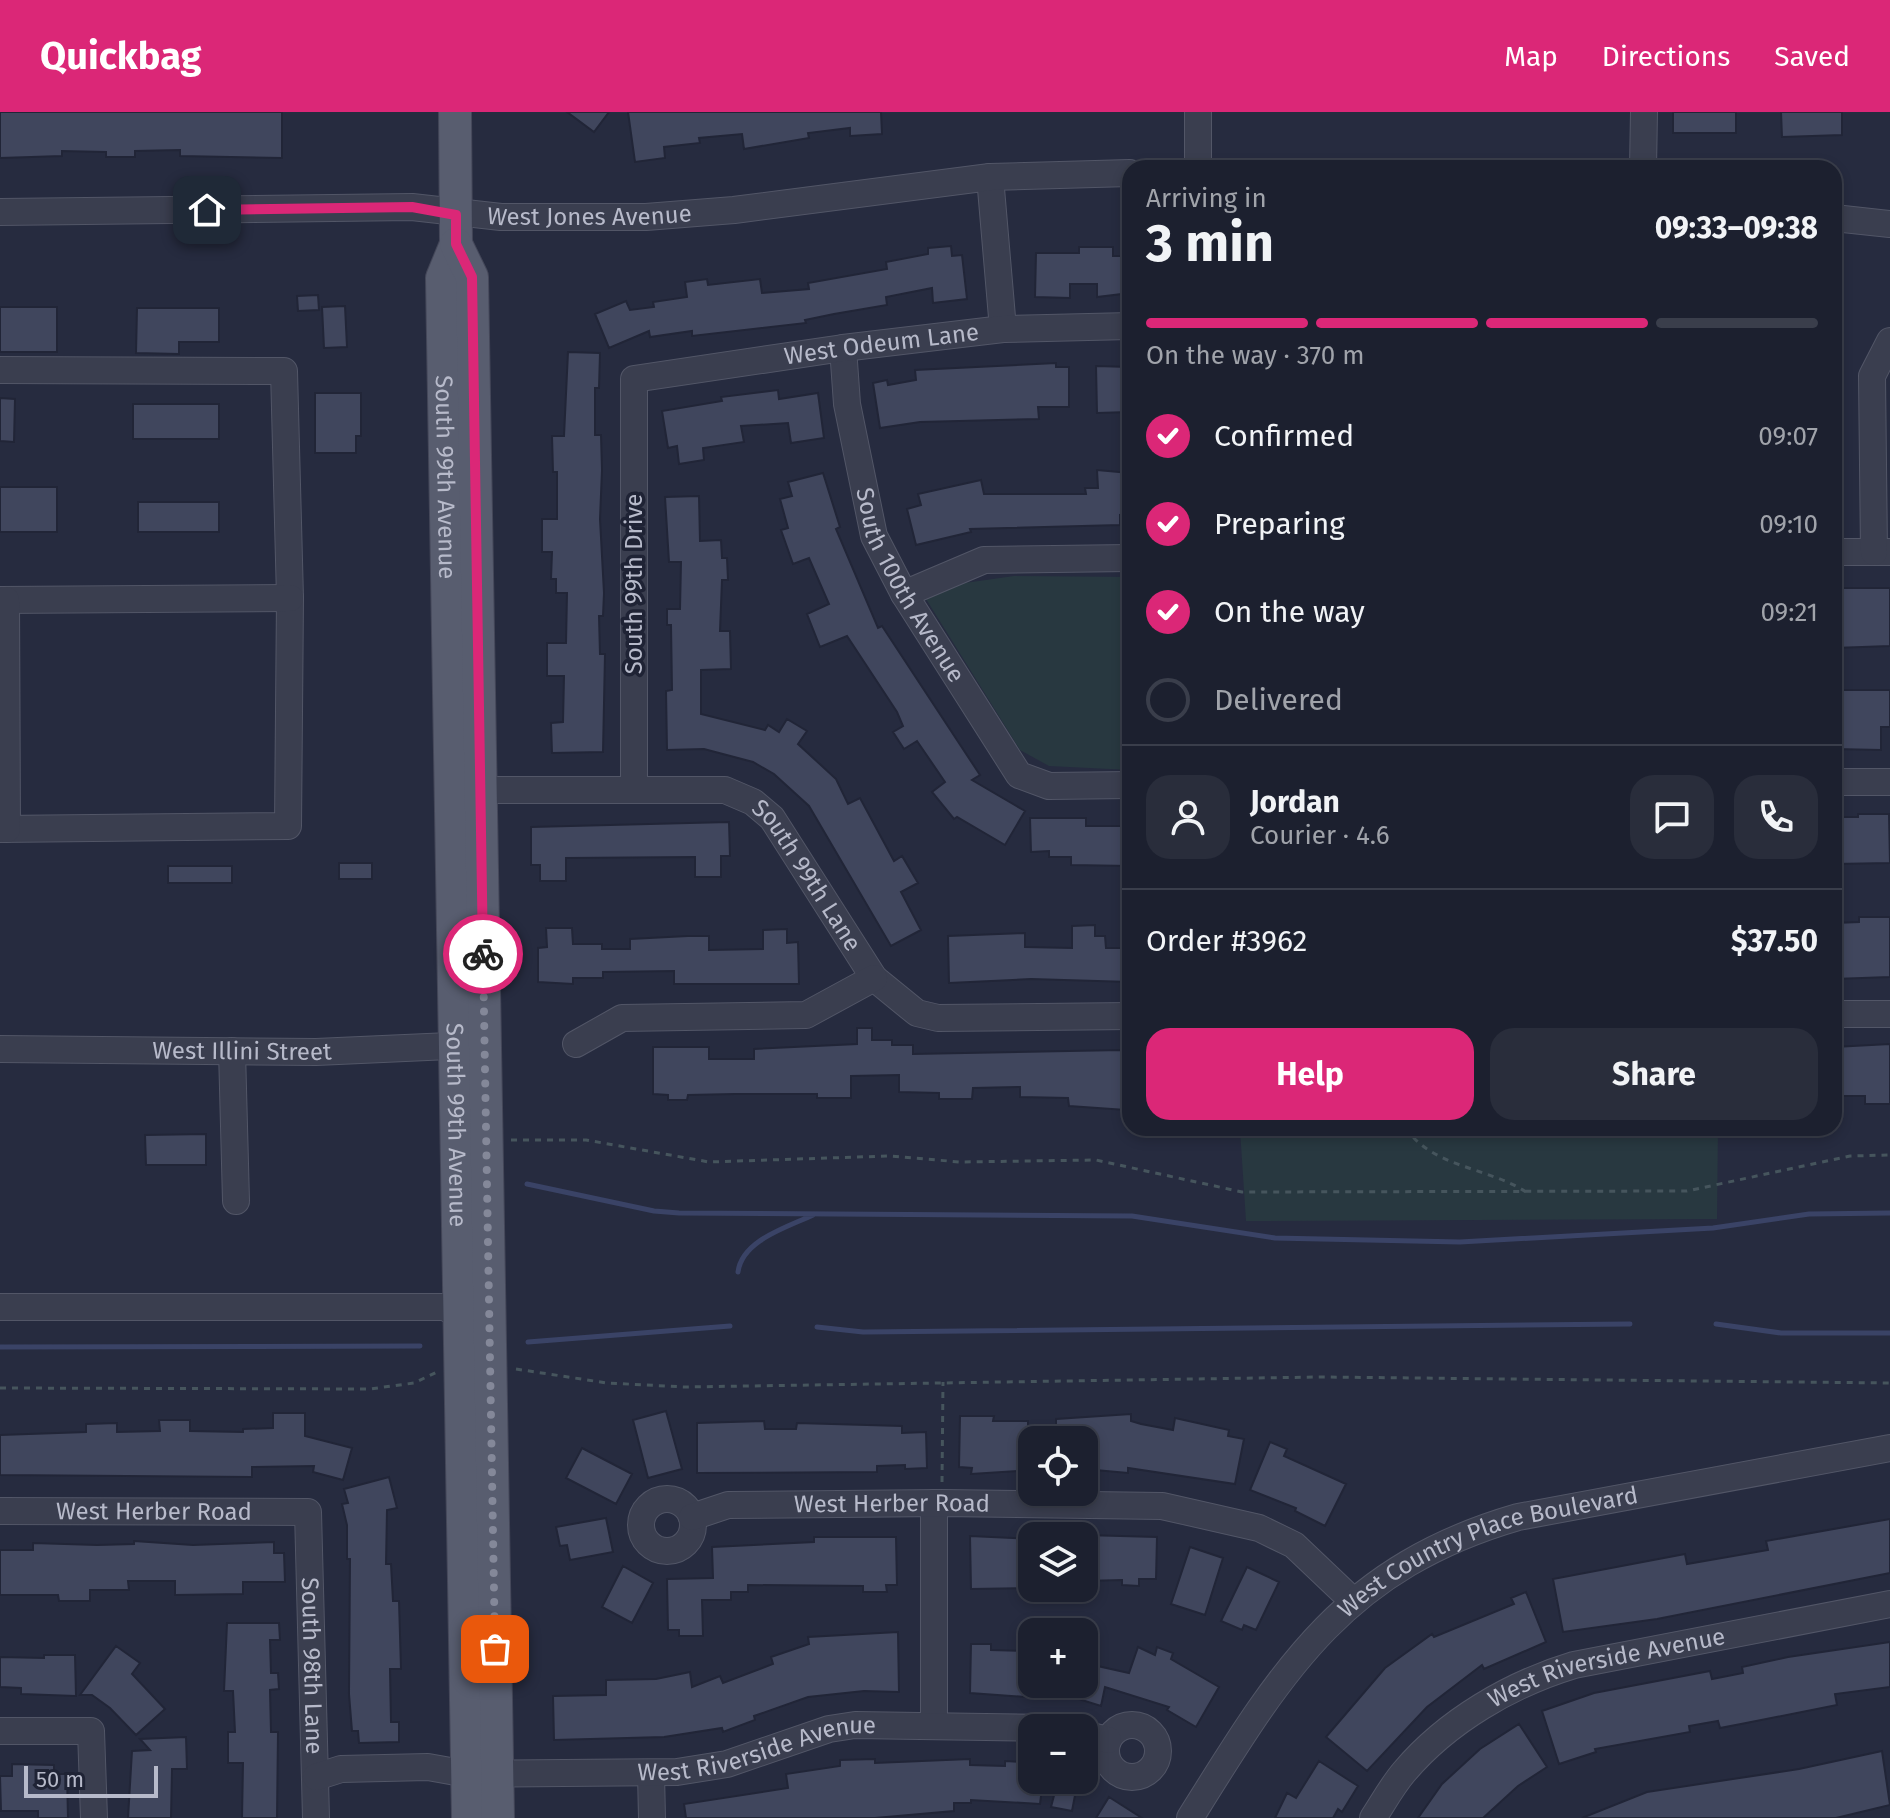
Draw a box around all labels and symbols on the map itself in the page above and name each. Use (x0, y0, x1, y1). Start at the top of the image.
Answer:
pin (173, 176, 241, 244)
street label: West Jones Avenue (486, 199, 693, 232)
street label: West Odeum Lane (782, 318, 980, 371)
street label: South 99th Avenue (430, 375, 461, 580)
street label: South 100th Avenue (850, 485, 970, 688)
street label: South 99th Drive (620, 494, 648, 674)
street label: South 99th Lane (746, 793, 867, 956)
courier (443, 914, 523, 994)
street label: South 99th Avenue (441, 1023, 472, 1227)
street label: West Illini Street (152, 1036, 333, 1066)
street label: West Country Place Boulevard (1332, 1481, 1640, 1623)
street label: West Herber Road (794, 1489, 990, 1518)
street label: West Herber Road (56, 1497, 252, 1526)
street label: South 98th Lane (296, 1577, 328, 1755)
pin (461, 1615, 529, 1683)
street label: West Riverside Avenue (1483, 1622, 1728, 1714)
street label: West Riverside Avenue (637, 1711, 876, 1786)
scale bar (24, 1762, 158, 1798)

